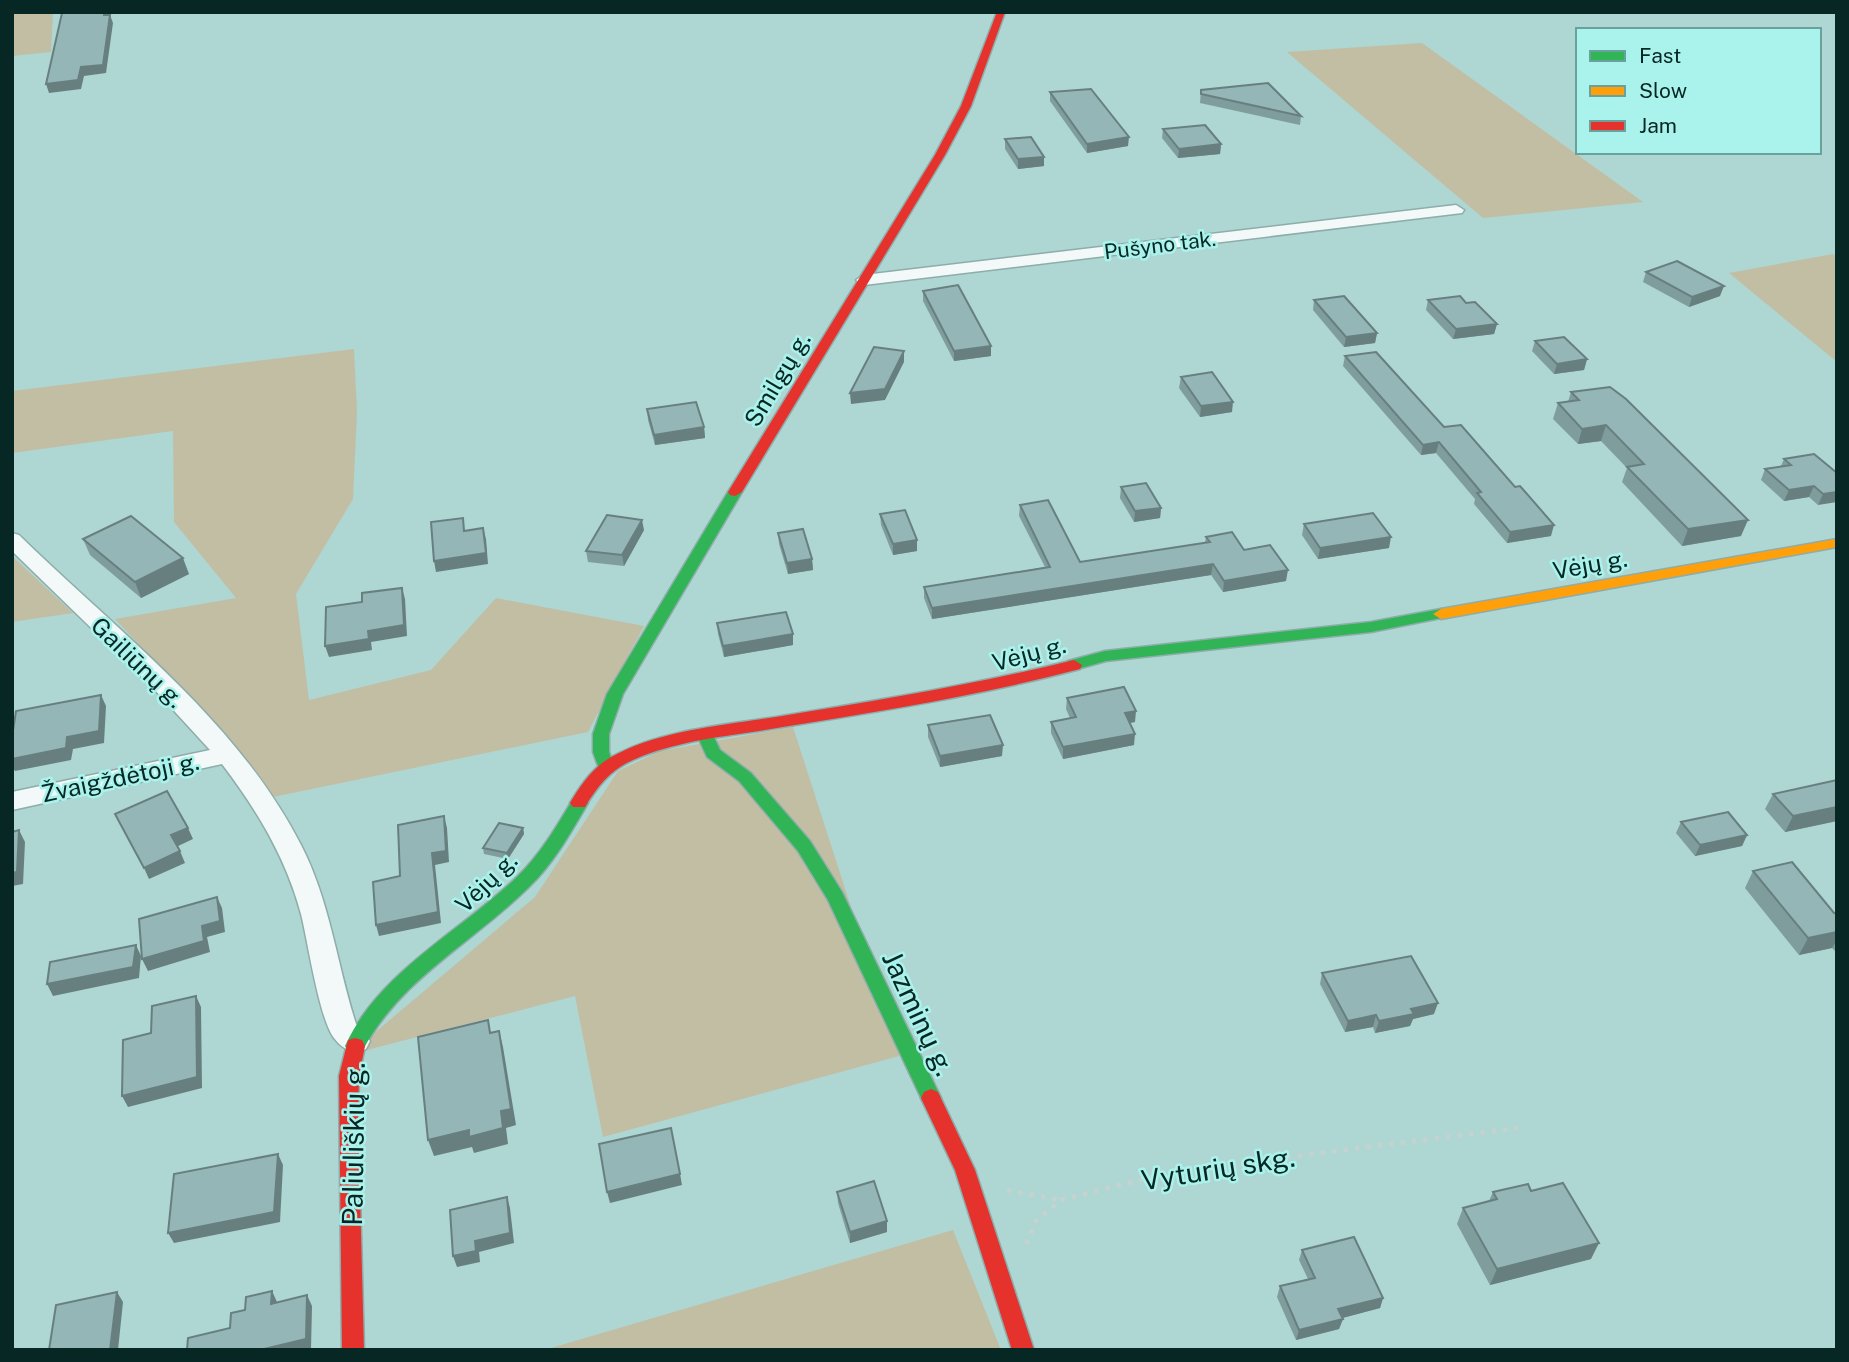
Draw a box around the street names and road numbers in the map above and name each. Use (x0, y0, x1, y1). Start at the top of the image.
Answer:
street label: Pušyno tak. (1103, 226, 1217, 264)
street label: Smilgų g. (738, 327, 816, 431)
street label: Vėjų g. (1551, 544, 1629, 584)
street label: Gailiūnų g. (86, 611, 190, 713)
street label: Vėjų g. (989, 630, 1069, 676)
street label: Žvaigždėtoji g. (38, 747, 202, 807)
street label: Vėjų g. (449, 846, 523, 918)
street label: Jazminų g. (876, 945, 962, 1081)
street label: Paliuliškių g. (335, 1062, 371, 1226)
street label: Vyturių skg. (1139, 1140, 1297, 1196)

